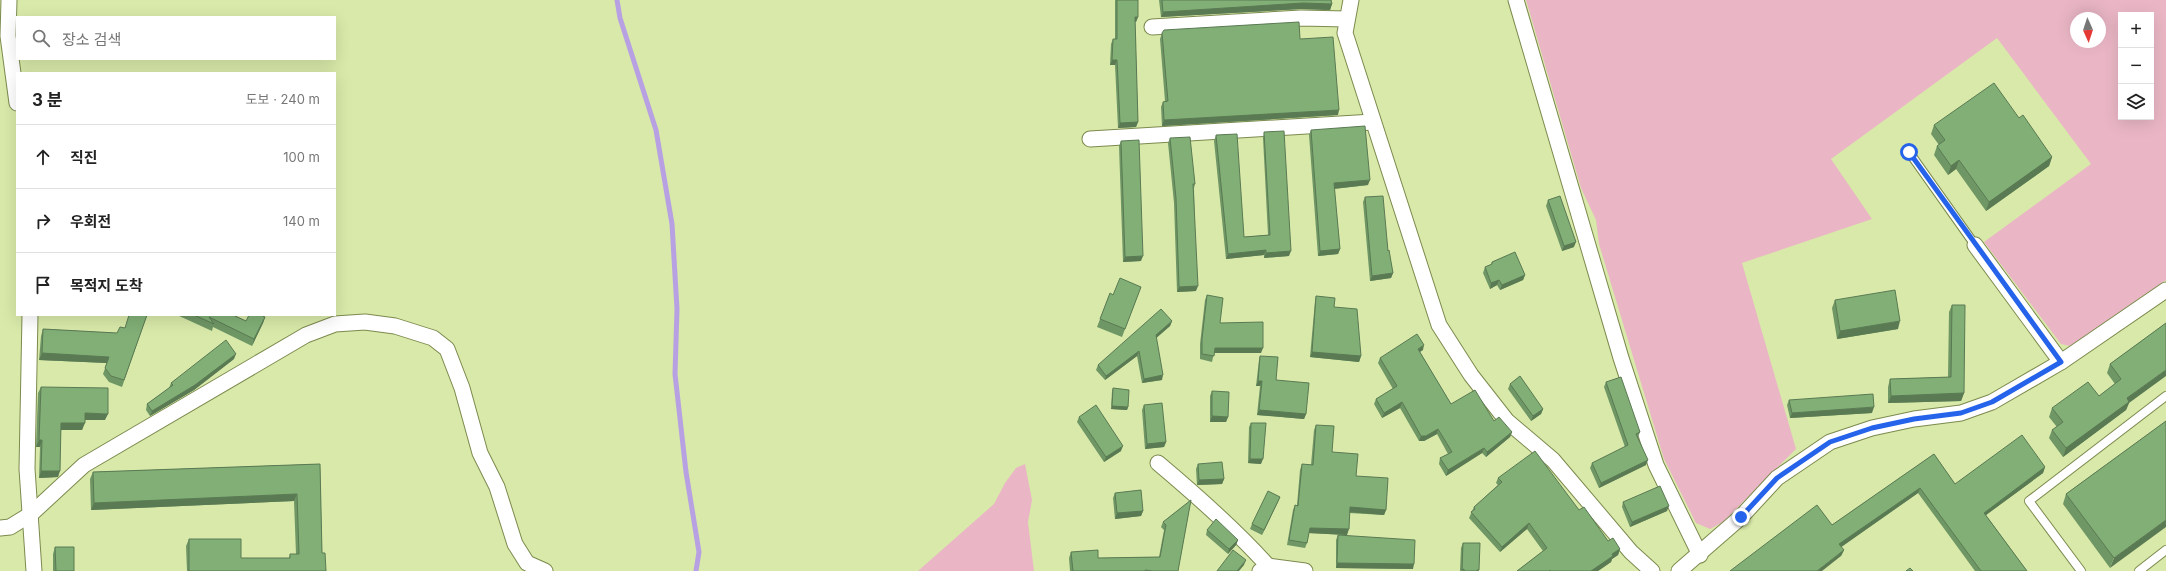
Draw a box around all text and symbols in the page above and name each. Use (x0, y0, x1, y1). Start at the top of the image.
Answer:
north arrow (2070, 12, 2106, 48)
map controls (2118, 12, 2154, 120)
button: + (2118, 12, 2154, 48)
search box (16, 16, 336, 60)
icon: search (30, 27, 52, 49)
text: 장소 검색 (62, 30, 121, 49)
button: − (2118, 48, 2154, 84)
button: layers (2118, 84, 2154, 120)
text: 3 분 (32, 90, 63, 110)
text: 도보 · 240 m (246, 91, 320, 107)
route start (1900, 143, 1918, 161)
icon: ahead (32, 146, 54, 168)
text: 직진 (70, 148, 98, 167)
text: 100 m (283, 149, 320, 165)
icon: right (32, 210, 54, 232)
text: 우회전 (70, 212, 111, 231)
text: 140 m (283, 213, 320, 229)
icon: arrive (32, 274, 54, 296)
text: 목적지 도착 (70, 276, 143, 295)
route end (1732, 508, 1750, 526)

